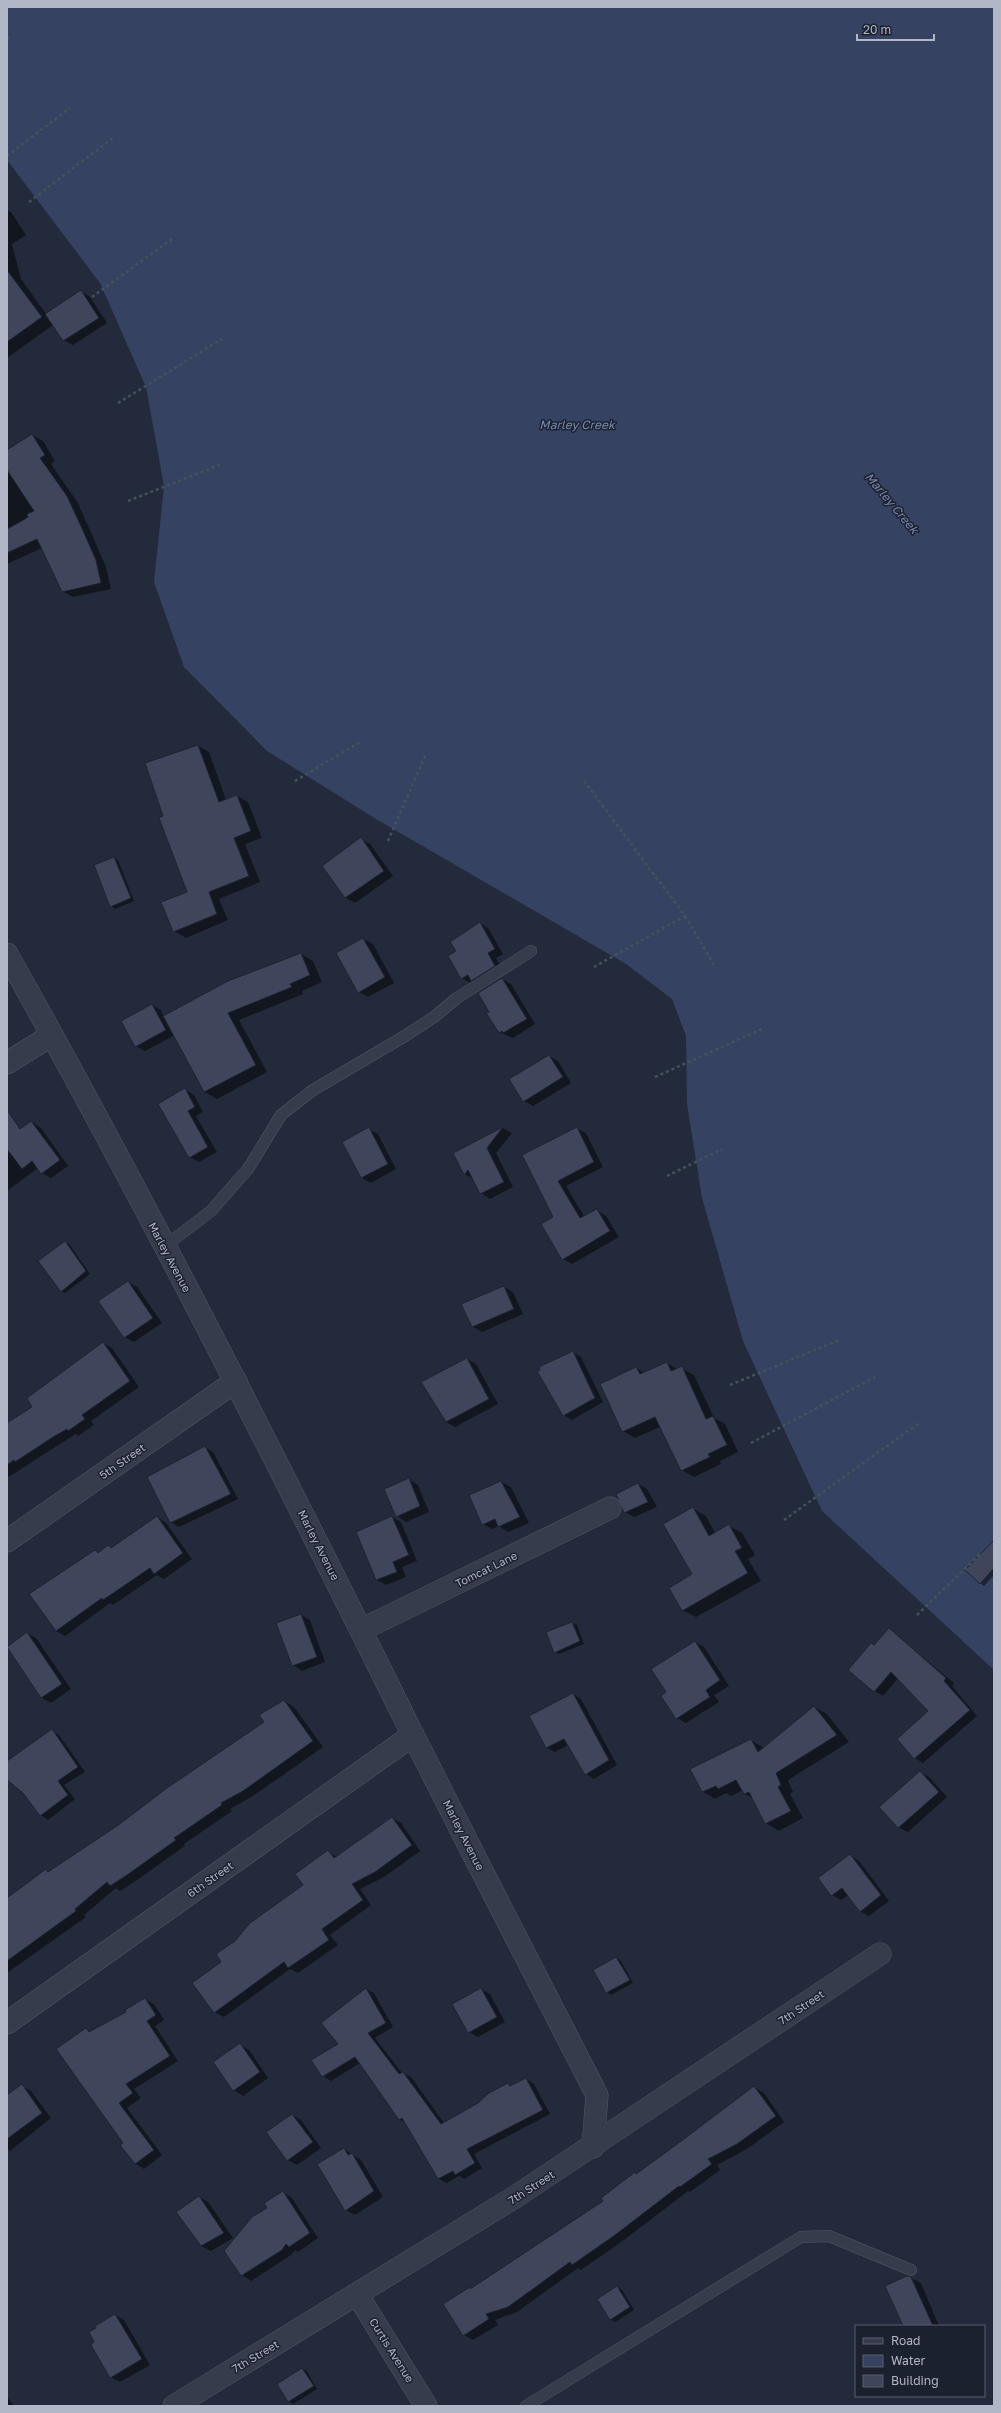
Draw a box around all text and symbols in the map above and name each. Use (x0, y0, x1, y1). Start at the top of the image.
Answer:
scale bar (857, 16, 934, 42)
text: 20 m (863, 22, 891, 37)
water label: Marley Creek (539, 417, 616, 432)
water label: Marley Creek (862, 469, 923, 538)
street label: Marley Avenue (146, 1220, 194, 1294)
street label: 5th Street (97, 1441, 147, 1481)
street label: Marley Avenue (296, 1508, 342, 1582)
street label: Tomcat Lane (453, 1548, 519, 1590)
street label: Marley Avenue (441, 1798, 487, 1872)
street label: 6th Street (185, 1858, 235, 1900)
street label: 7th Street (776, 1987, 826, 2027)
street label: 7th Street (506, 2167, 556, 2207)
street label: Curtis Avenue (367, 2315, 417, 2385)
legend (855, 2325, 985, 2397)
text: Road (891, 2333, 920, 2348)
street label: 7th Street (229, 2337, 281, 2375)
text: Water (891, 2353, 925, 2368)
text: Building (891, 2373, 939, 2388)

